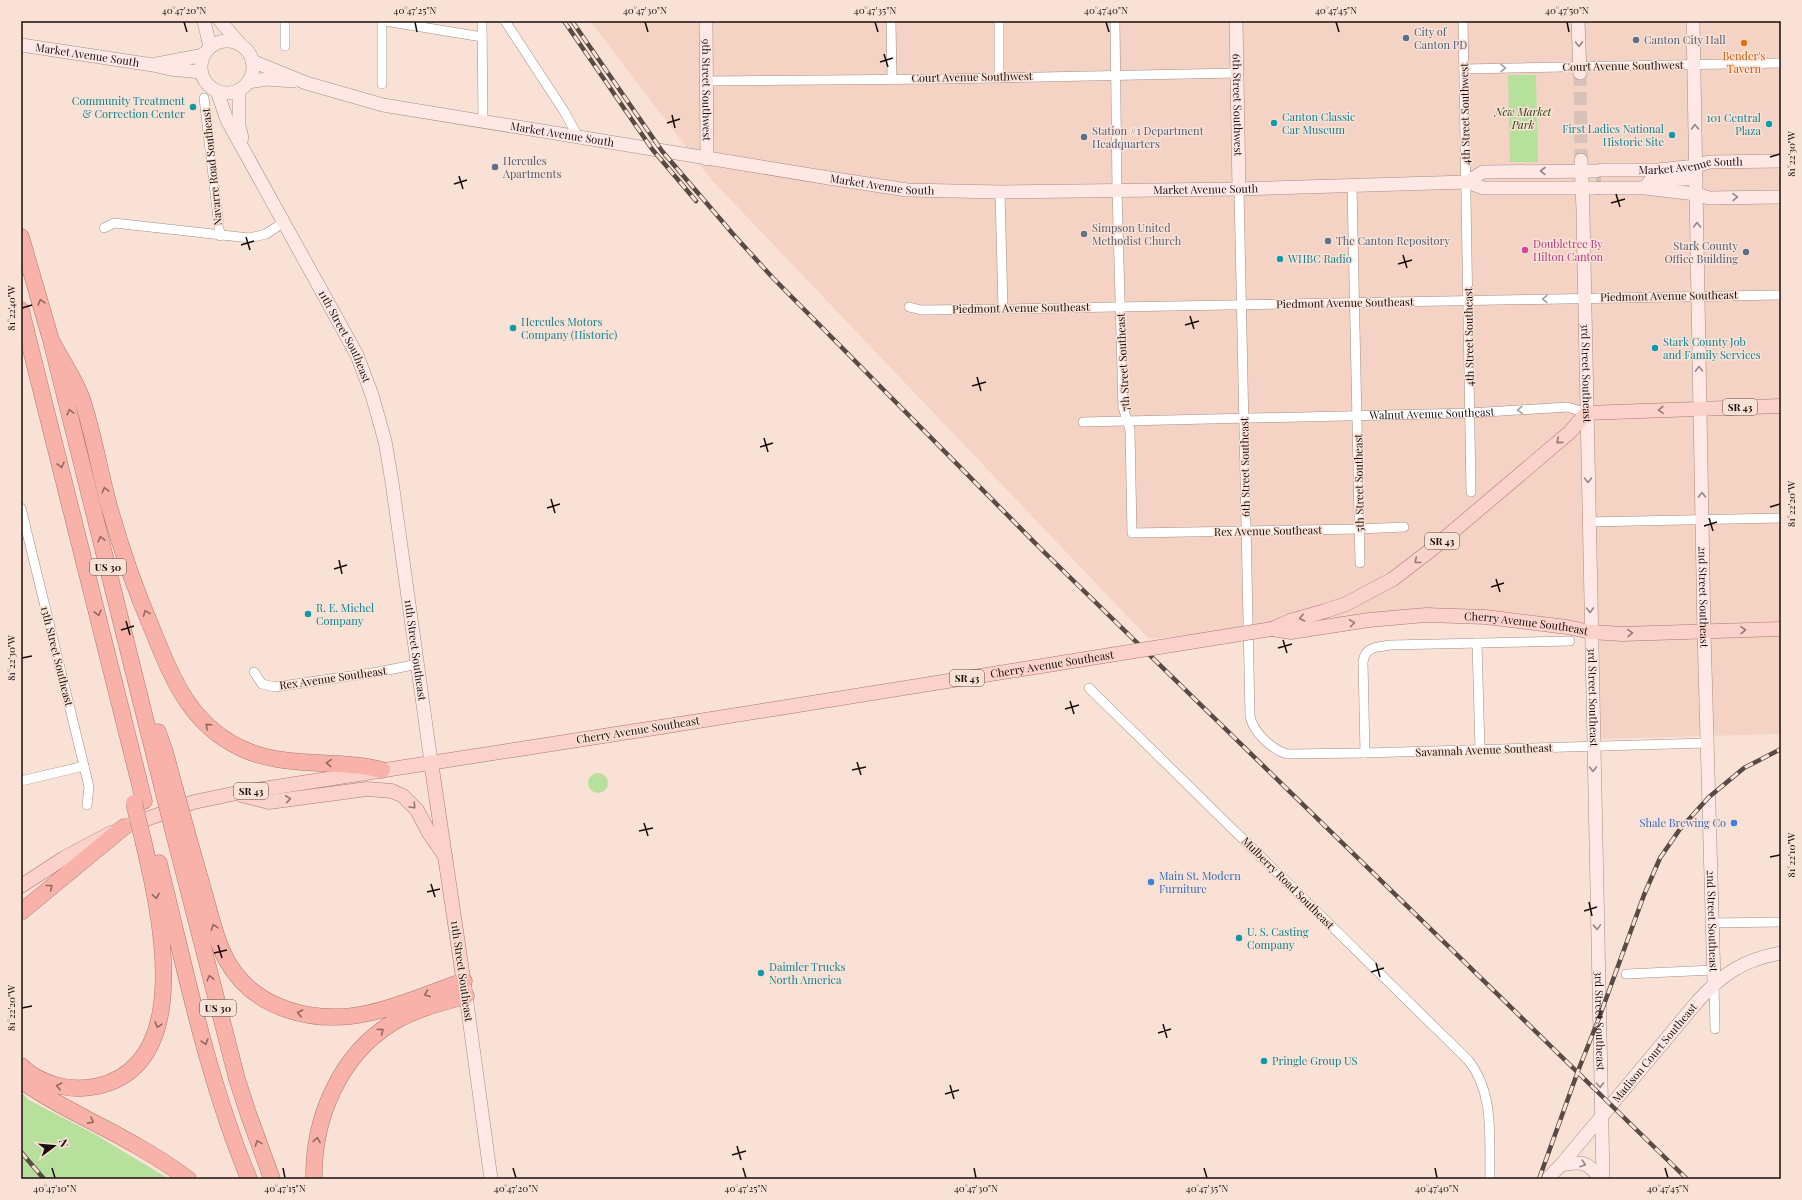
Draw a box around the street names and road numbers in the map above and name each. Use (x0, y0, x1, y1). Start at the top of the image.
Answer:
street label: Market Avenue South (34, 39, 141, 70)
street label: 9th Street Southwest (699, 39, 715, 141)
street label: 6th Street Southwest (1230, 54, 1246, 156)
street label: Court Avenue Southwest (1562, 57, 1684, 74)
street label: 4th Street Southwest (1456, 63, 1473, 165)
street label: Court Avenue Southwest (911, 68, 1033, 85)
street label: Navarre Road Southeast (198, 108, 225, 226)
street label: Market Avenue South (509, 118, 616, 150)
street label: Market Avenue South (1639, 154, 1743, 177)
street label: Market Avenue South (829, 170, 935, 198)
street label: Market Avenue South (1153, 180, 1259, 197)
street label: 11th Street Southeast (315, 287, 375, 385)
street label: 4th Street Southeast (1460, 287, 1477, 387)
street label: Piedmont Avenue Southeast (1600, 287, 1738, 304)
street label: Piedmont Avenue Southeast (1276, 294, 1414, 311)
street label: Piedmont Avenue Southeast (952, 299, 1090, 316)
street label: 7th Street Southeast (1112, 312, 1133, 411)
street label: 3rd Street Southeast (1578, 323, 1595, 423)
road number: SR 43 (1723, 399, 1757, 415)
street label: Walnut Avenue Southeast (1368, 404, 1495, 422)
street label: 6th Street Southeast (1236, 417, 1253, 517)
street label: 5th Street Southeast (1350, 434, 1367, 532)
street label: Rex Avenue Southeast (1214, 522, 1322, 539)
road number: SR 43 (1425, 533, 1459, 549)
street label: 2nd Street Southeast (1695, 546, 1712, 648)
road number: US 30 (90, 559, 126, 575)
street label: 11th Street Southeast (401, 598, 430, 702)
street label: 13th Street Southeast (38, 604, 77, 708)
street label: Cherry Avenue Southeast (1464, 608, 1590, 638)
street label: Cherry Avenue Southeast (989, 646, 1115, 681)
street label: 3rd Street Southeast (1585, 647, 1602, 747)
street label: Rex Avenue Southeast (278, 663, 388, 692)
road number: SR 43 (950, 670, 984, 686)
street label: Cherry Avenue Southeast (575, 712, 701, 747)
street label: Savannah Avenue Southeast (1415, 740, 1553, 759)
road number: SR 43 (234, 783, 268, 799)
street label: Mulberry Road Southeast (1239, 833, 1338, 932)
street label: 2nd Street Southeast (1704, 870, 1722, 972)
street label: 11th Street Southeast (448, 919, 477, 1023)
street label: 3rd Street Southeast (1592, 971, 1609, 1071)
road number: US 30 (200, 1000, 236, 1016)
street label: Madison Court Southeast (1608, 1000, 1700, 1105)

